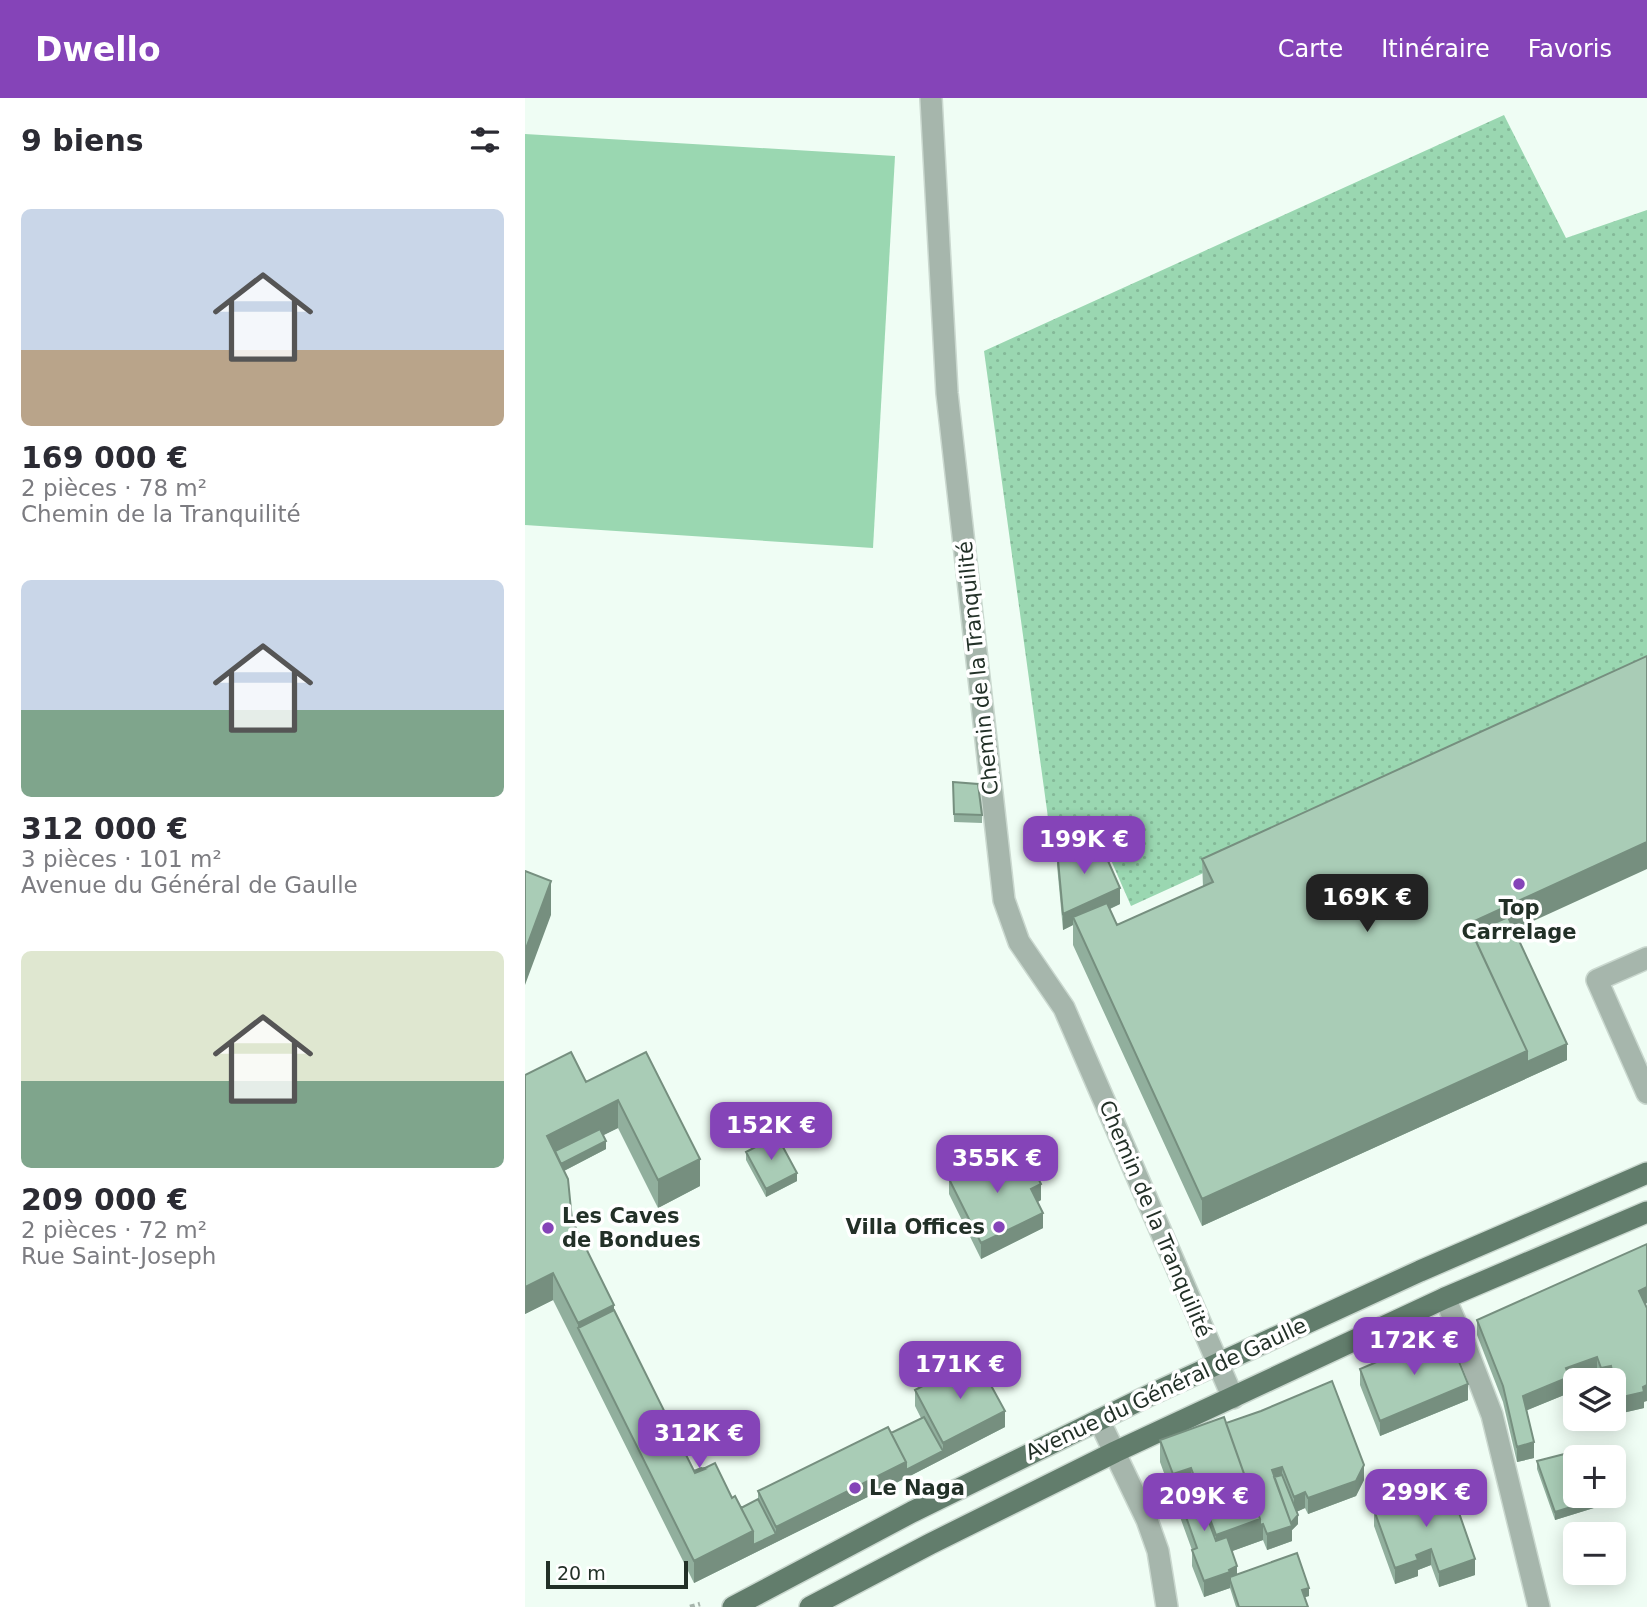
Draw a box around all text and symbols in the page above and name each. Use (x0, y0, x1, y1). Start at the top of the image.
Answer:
text: Dwello (35, 30, 161, 69)
text: Carte (1278, 35, 1343, 63)
text: Itinéraire (1381, 35, 1490, 63)
text: Favoris (1528, 35, 1612, 63)
icon: filters (466, 121, 504, 159)
text: 9 biens (21, 123, 144, 158)
icon: home (200, 254, 326, 380)
text: 169 000 € (21, 440, 188, 475)
text: 2 pièces · 78 m² (21, 475, 207, 501)
text: Chemin de la Tranquilité (21, 501, 301, 527)
street label: Chemin de la Tranquilité (953, 540, 1003, 796)
icon: home (200, 625, 326, 751)
text: 312 000 € (21, 811, 188, 846)
pin: 199K € (1027, 816, 1141, 876)
text: 199K € (1039, 826, 1129, 852)
text: 3 pièces · 101 m² (21, 846, 222, 872)
text: Avenue du Général de Gaulle (21, 872, 358, 898)
pin: 169K € (1310, 874, 1424, 934)
marker: Top Carrelage (1511, 876, 1527, 892)
text: 169K € (1322, 884, 1412, 910)
place label: Top Carrelage (1461, 896, 1577, 944)
icon: home (200, 996, 326, 1122)
street label: Chemin de la Tranquilité (1094, 1097, 1216, 1341)
pin: 152K € (714, 1102, 828, 1162)
text: 152K € (726, 1112, 816, 1138)
pin: 355K € (940, 1136, 1054, 1195)
text: 355K € (952, 1145, 1042, 1171)
text: 209 000 € (21, 1182, 188, 1217)
place label: Les Caves de Bondues (562, 1204, 701, 1252)
place label: Villa Offices (846, 1215, 985, 1239)
text: 2 pièces · 72 m² (21, 1217, 207, 1243)
marker: Villa Offices (991, 1219, 1007, 1235)
marker: Les Caves de Bondues (540, 1220, 556, 1236)
text: Rue Saint-Joseph (21, 1243, 216, 1269)
street label: Avenue du Général de Gaulle (1022, 1313, 1310, 1465)
pin: 172K € (1357, 1318, 1471, 1377)
text: 172K € (1369, 1327, 1459, 1353)
pin: 171K € (903, 1342, 1017, 1401)
text: 171K € (915, 1351, 1005, 1377)
map controls (1563, 1368, 1626, 1585)
button: layers (1563, 1368, 1626, 1431)
pin: 312K € (642, 1410, 756, 1470)
text: 312K € (654, 1420, 744, 1446)
button: + (1563, 1445, 1626, 1508)
pin: 299K € (1369, 1470, 1483, 1529)
pin: 209K € (1147, 1474, 1261, 1533)
place label: Le Naga (869, 1476, 965, 1500)
text: 299K € (1381, 1479, 1471, 1505)
marker: Le Naga (847, 1480, 863, 1496)
text: 209K € (1159, 1483, 1249, 1509)
button: − (1563, 1522, 1626, 1585)
scale bar (546, 1558, 688, 1590)
text: 20 m (557, 1562, 606, 1584)

